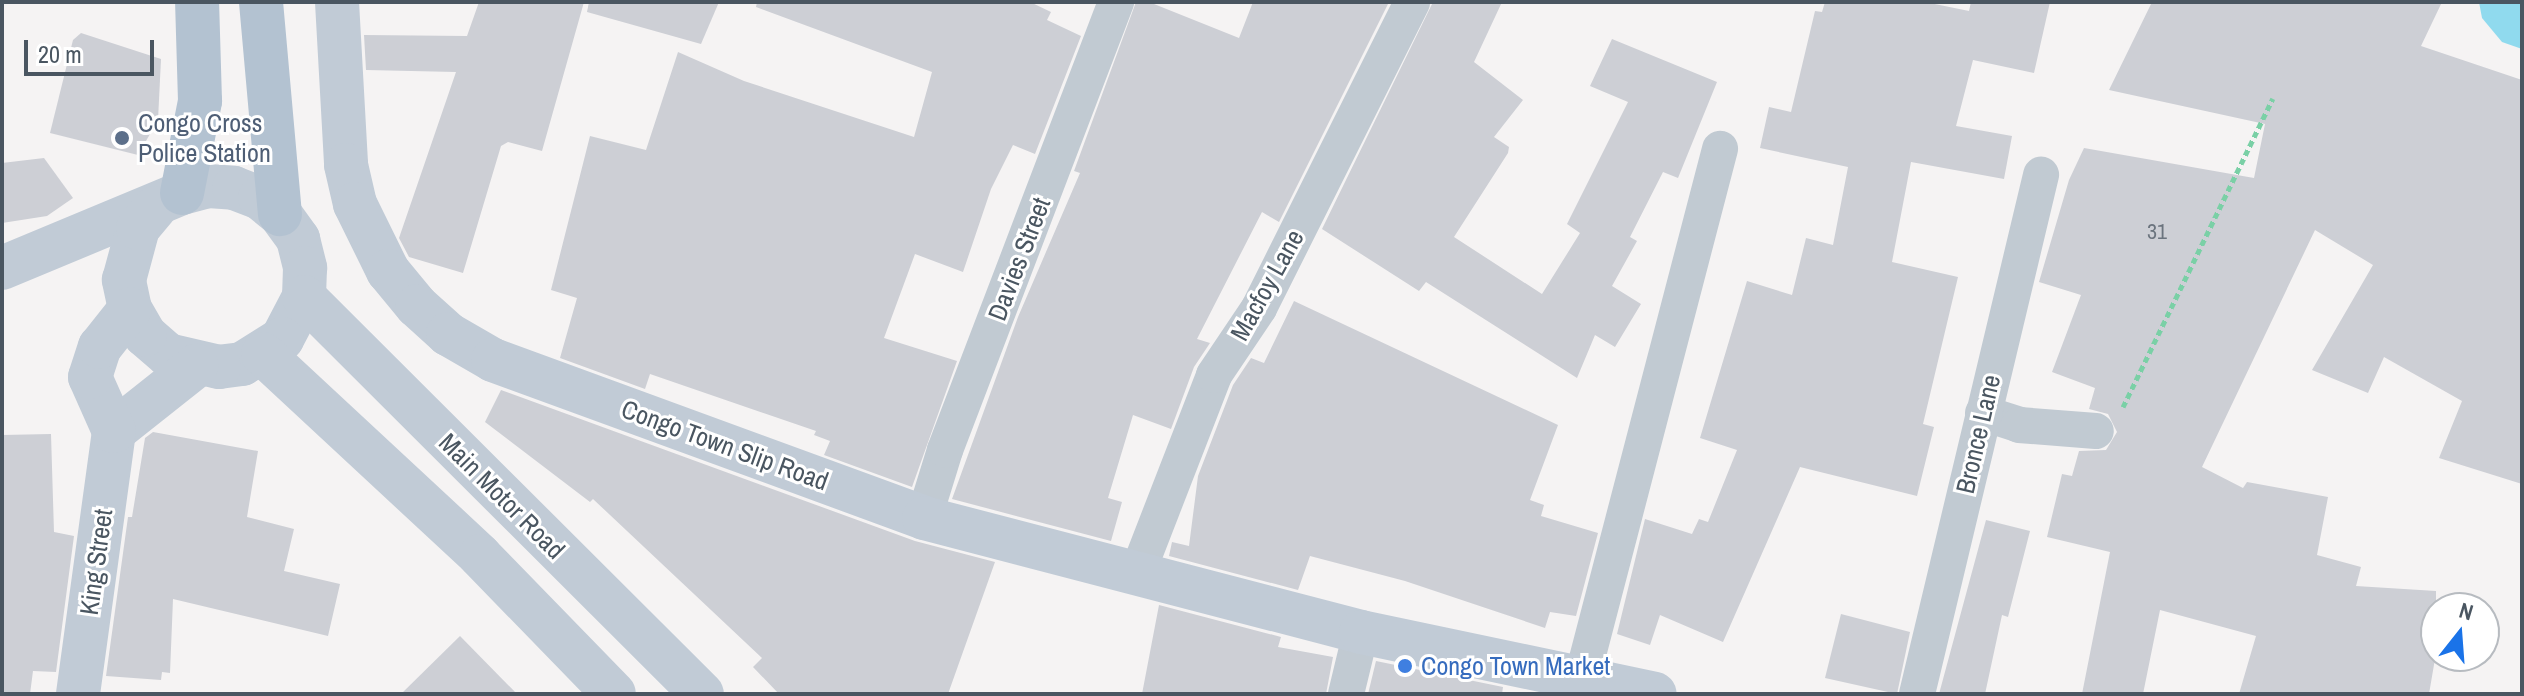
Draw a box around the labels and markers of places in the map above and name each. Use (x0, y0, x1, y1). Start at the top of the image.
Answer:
place label: Congo Cross Police Station (138, 107, 271, 168)
marker: Congo Cross Police Station (113, 129, 131, 147)
place label: Congo Town Market (1421, 650, 1611, 682)
marker: Congo Town Market (1396, 657, 1414, 675)

